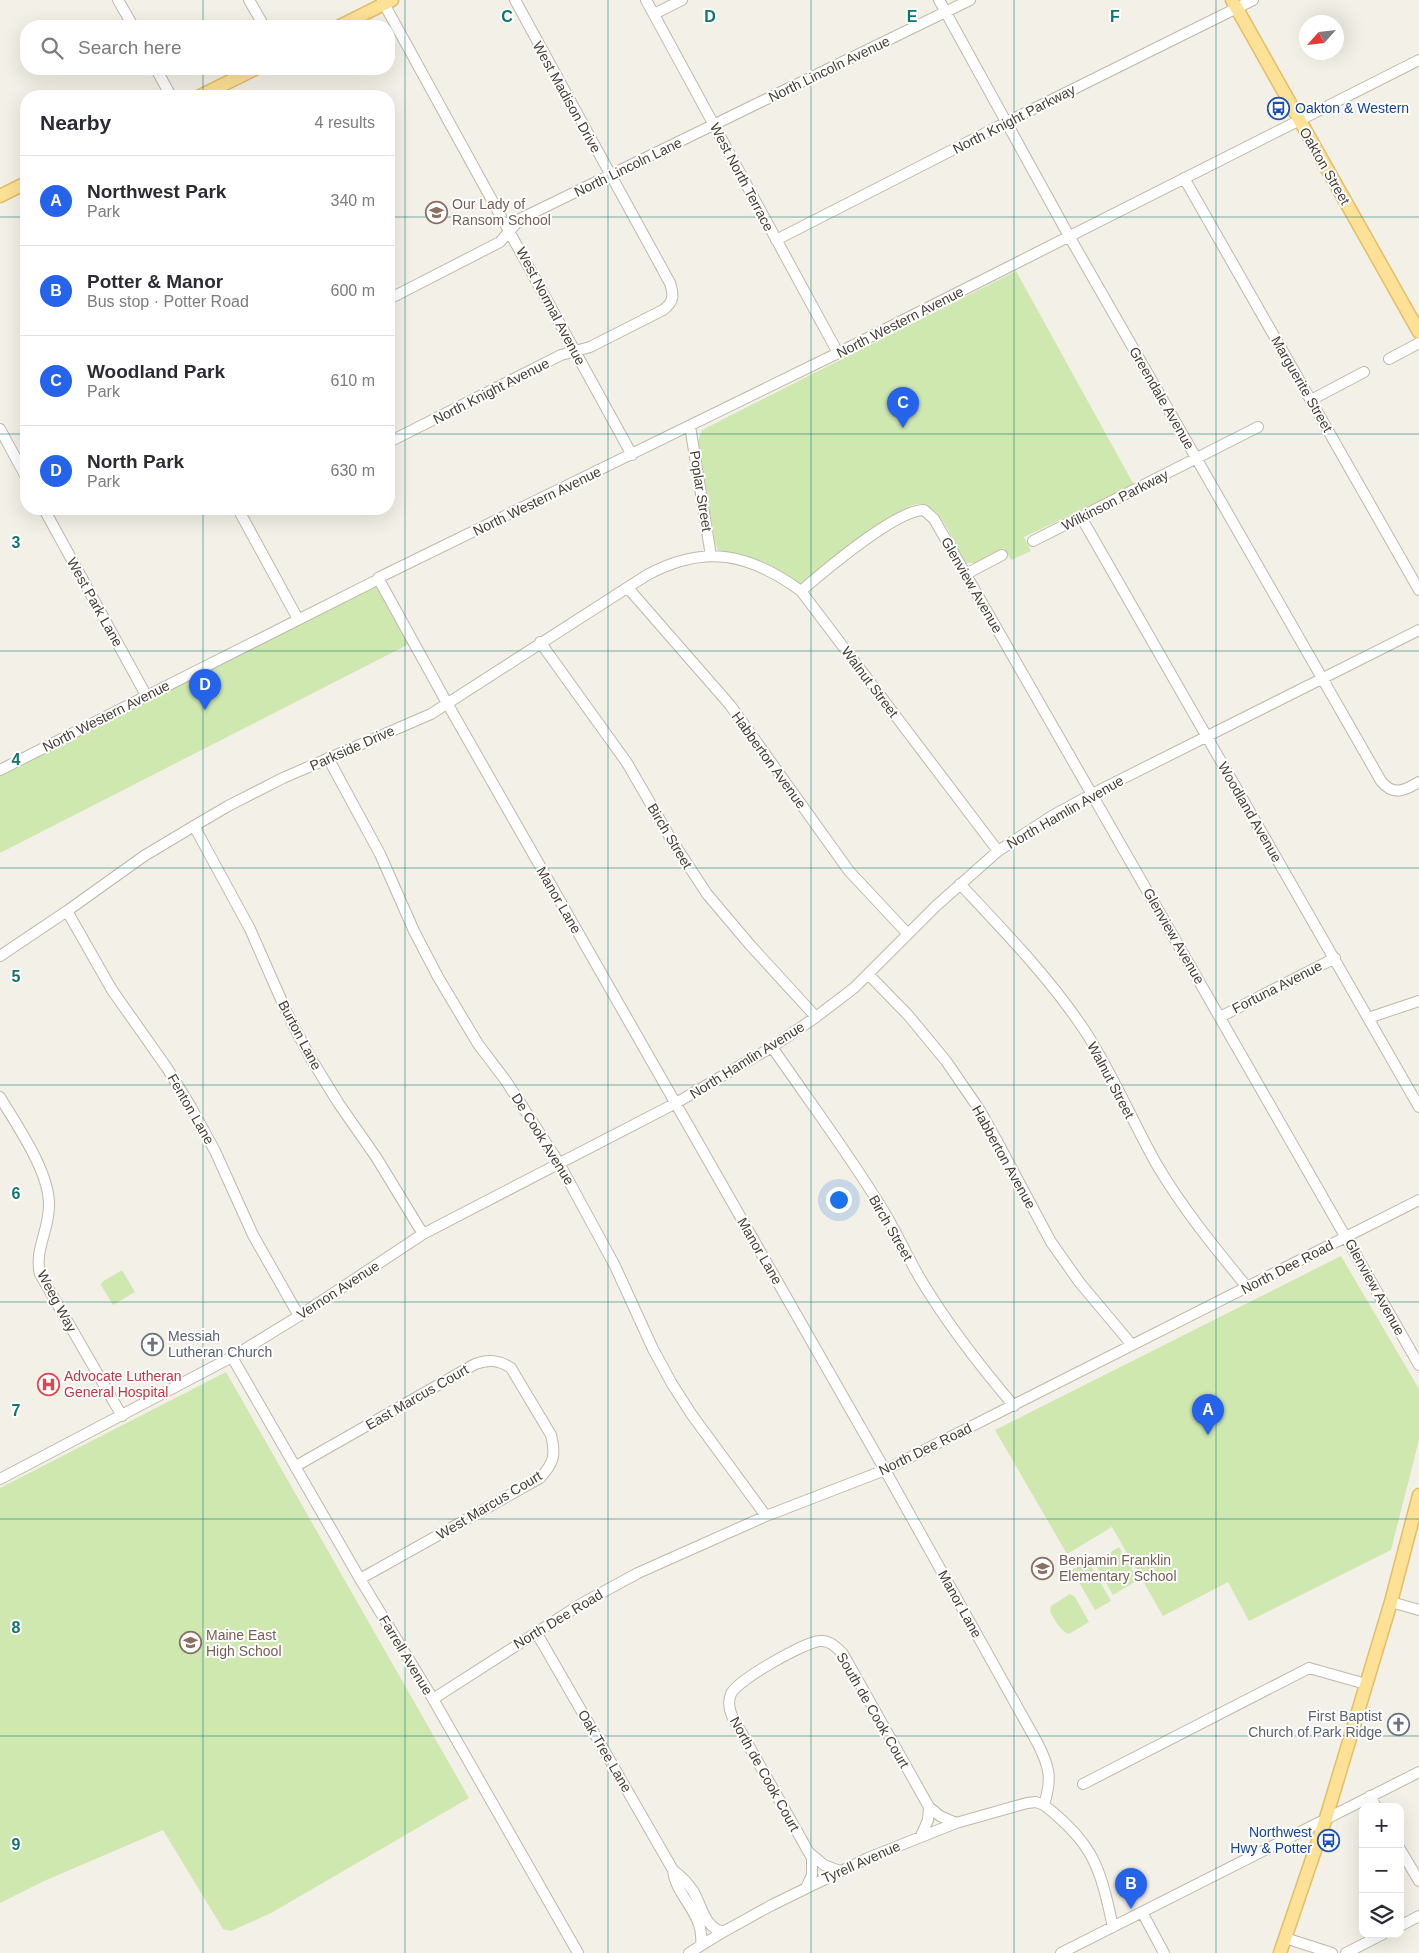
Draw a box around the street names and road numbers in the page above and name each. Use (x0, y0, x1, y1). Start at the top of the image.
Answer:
street label: North Lincoln Avenue (766, 33, 892, 105)
street label: West Madison Drive (530, 38, 604, 156)
street label: North Knight Parkway (950, 81, 1078, 157)
street label: West North Terrace (707, 120, 777, 234)
street label: Oakton Street (1296, 125, 1354, 207)
street label: North Lincoln Lane (572, 134, 685, 200)
street label: West Normal Avenue (513, 244, 589, 368)
street label: North Western Avenue (834, 283, 966, 361)
street label: Marguerite Street (1268, 333, 1336, 435)
street label: Greendale Avenue (1126, 344, 1198, 452)
street label: North Knight Avenue (430, 355, 552, 427)
street label: Poplar Street (687, 449, 715, 533)
street label: North Western Avenue (470, 463, 604, 539)
street label: Wilkinson Parkway (1059, 466, 1171, 534)
street label: Glenview Avenue (938, 534, 1006, 636)
street label: West Park Lane (64, 555, 126, 650)
street label: Walnut Street (838, 644, 902, 721)
street label: North Western Avenue (40, 677, 172, 755)
street label: Habberton Avenue (729, 708, 810, 812)
street label: Parkside Drive (307, 722, 397, 774)
street label: Woodland Avenue (1215, 759, 1285, 865)
street label: North Hamlin Avenue (1004, 772, 1126, 852)
street label: Birch Street (644, 801, 696, 872)
street label: Manor Lane (533, 864, 585, 937)
street label: Glenview Avenue (1140, 885, 1208, 987)
street label: Fortuna Avenue (1229, 957, 1325, 1017)
street label: Burton Lane (275, 998, 325, 1073)
street label: North Hamlin Avenue (687, 1018, 807, 1102)
street label: Walnut Street (1084, 1039, 1138, 1121)
street label: Fenton Lane (164, 1071, 218, 1147)
street label: De Cook Avenue (508, 1090, 578, 1188)
street label: Habberton Avenue (969, 1103, 1039, 1212)
street label: Birch Street (866, 1192, 916, 1264)
street label: Manor Lane (734, 1215, 786, 1288)
street label: Glenview Avenue (1342, 1236, 1408, 1338)
street label: North Dee Road (1238, 1237, 1336, 1297)
street label: Vernon Avenue (294, 1257, 382, 1323)
street label: Weeg Way (34, 1267, 80, 1335)
street label: East Marcus Court (363, 1361, 471, 1433)
street label: North Dee Road (876, 1420, 974, 1478)
street label: West Marcus Court (434, 1467, 544, 1543)
street label: Manor Lane (935, 1567, 985, 1641)
street label: North Dee Road (511, 1586, 605, 1652)
street label: Farrell Avenue (376, 1612, 436, 1698)
street label: South de Cook Court (833, 1649, 913, 1771)
street label: Oak Tree Lane (575, 1707, 635, 1795)
street label: North de Cook Court (727, 1714, 803, 1834)
street label: Tyrell Avenue (819, 1838, 903, 1886)

